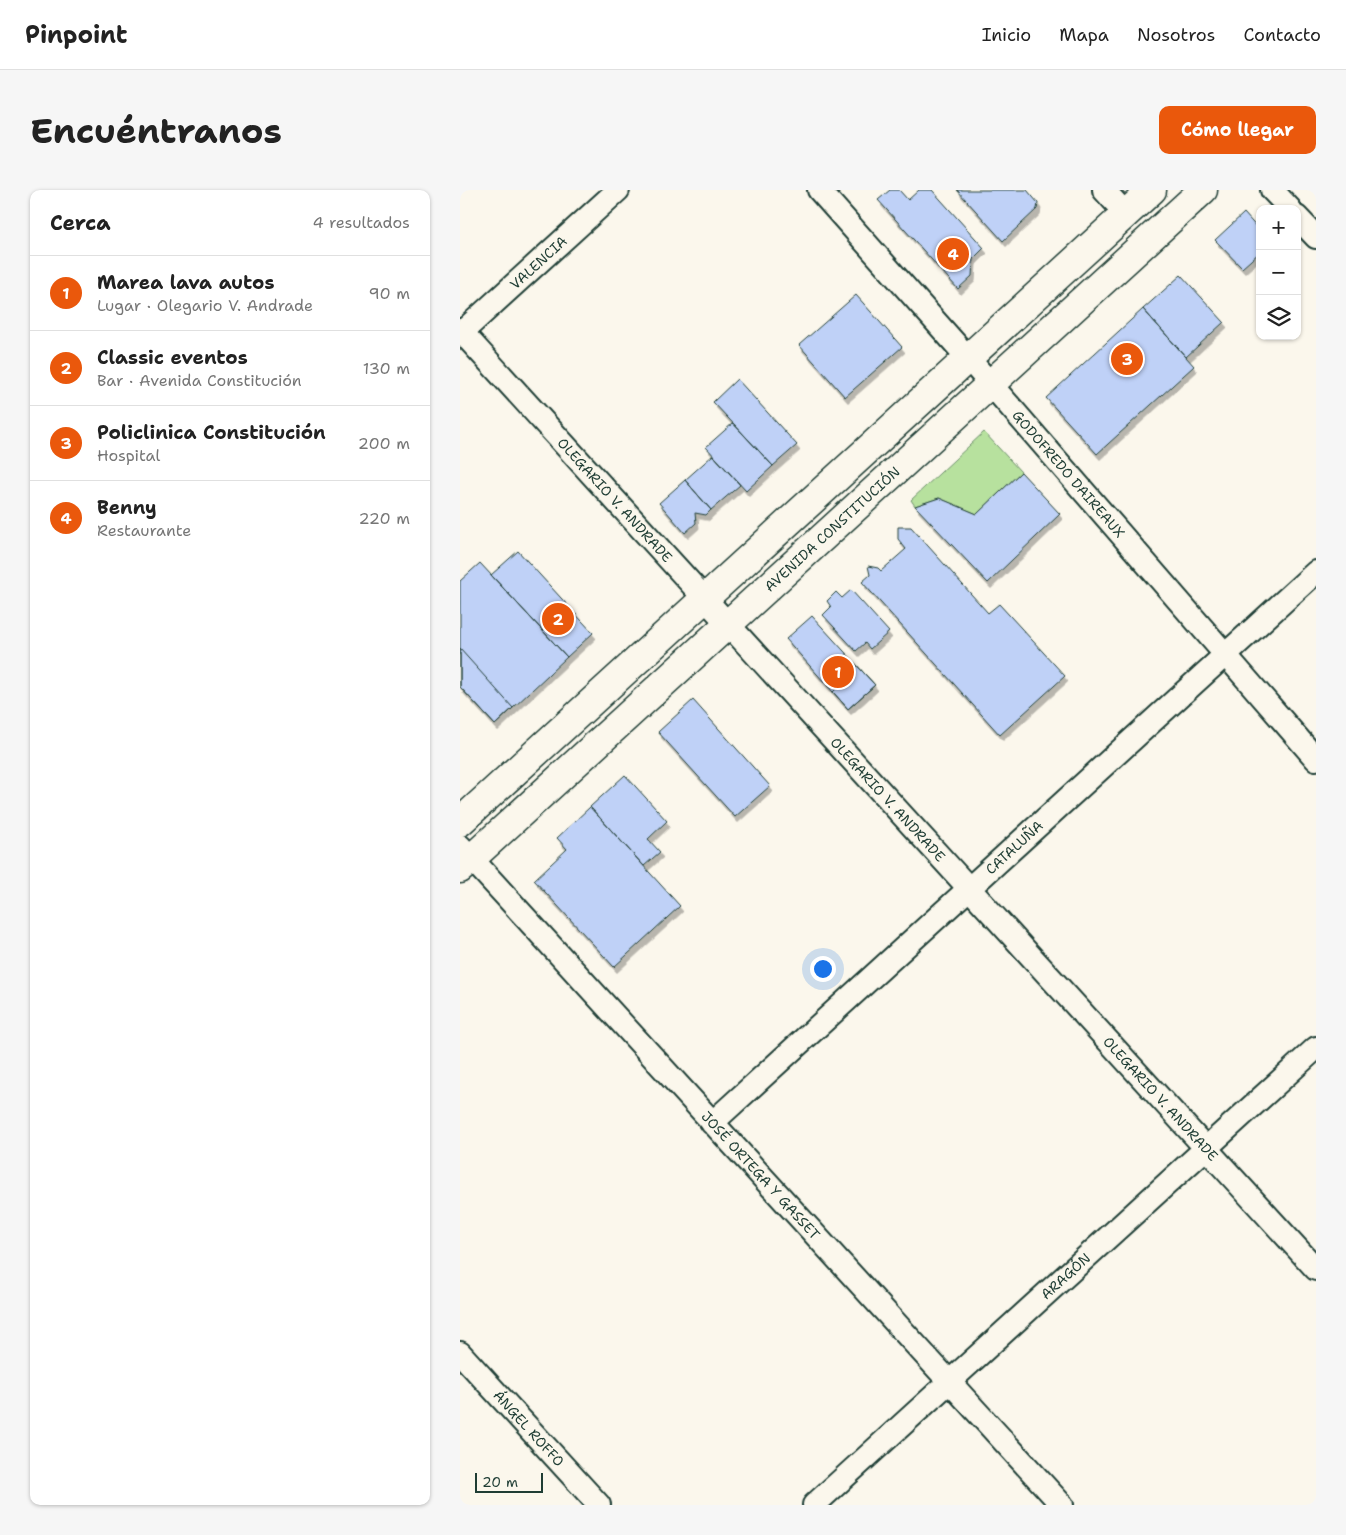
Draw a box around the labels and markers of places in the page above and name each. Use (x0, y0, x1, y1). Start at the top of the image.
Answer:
pin: 4 (937, 235, 969, 273)
pin: 3 (1111, 340, 1143, 378)
pin: 2 (542, 600, 574, 638)
pin: 1 (822, 653, 854, 691)

